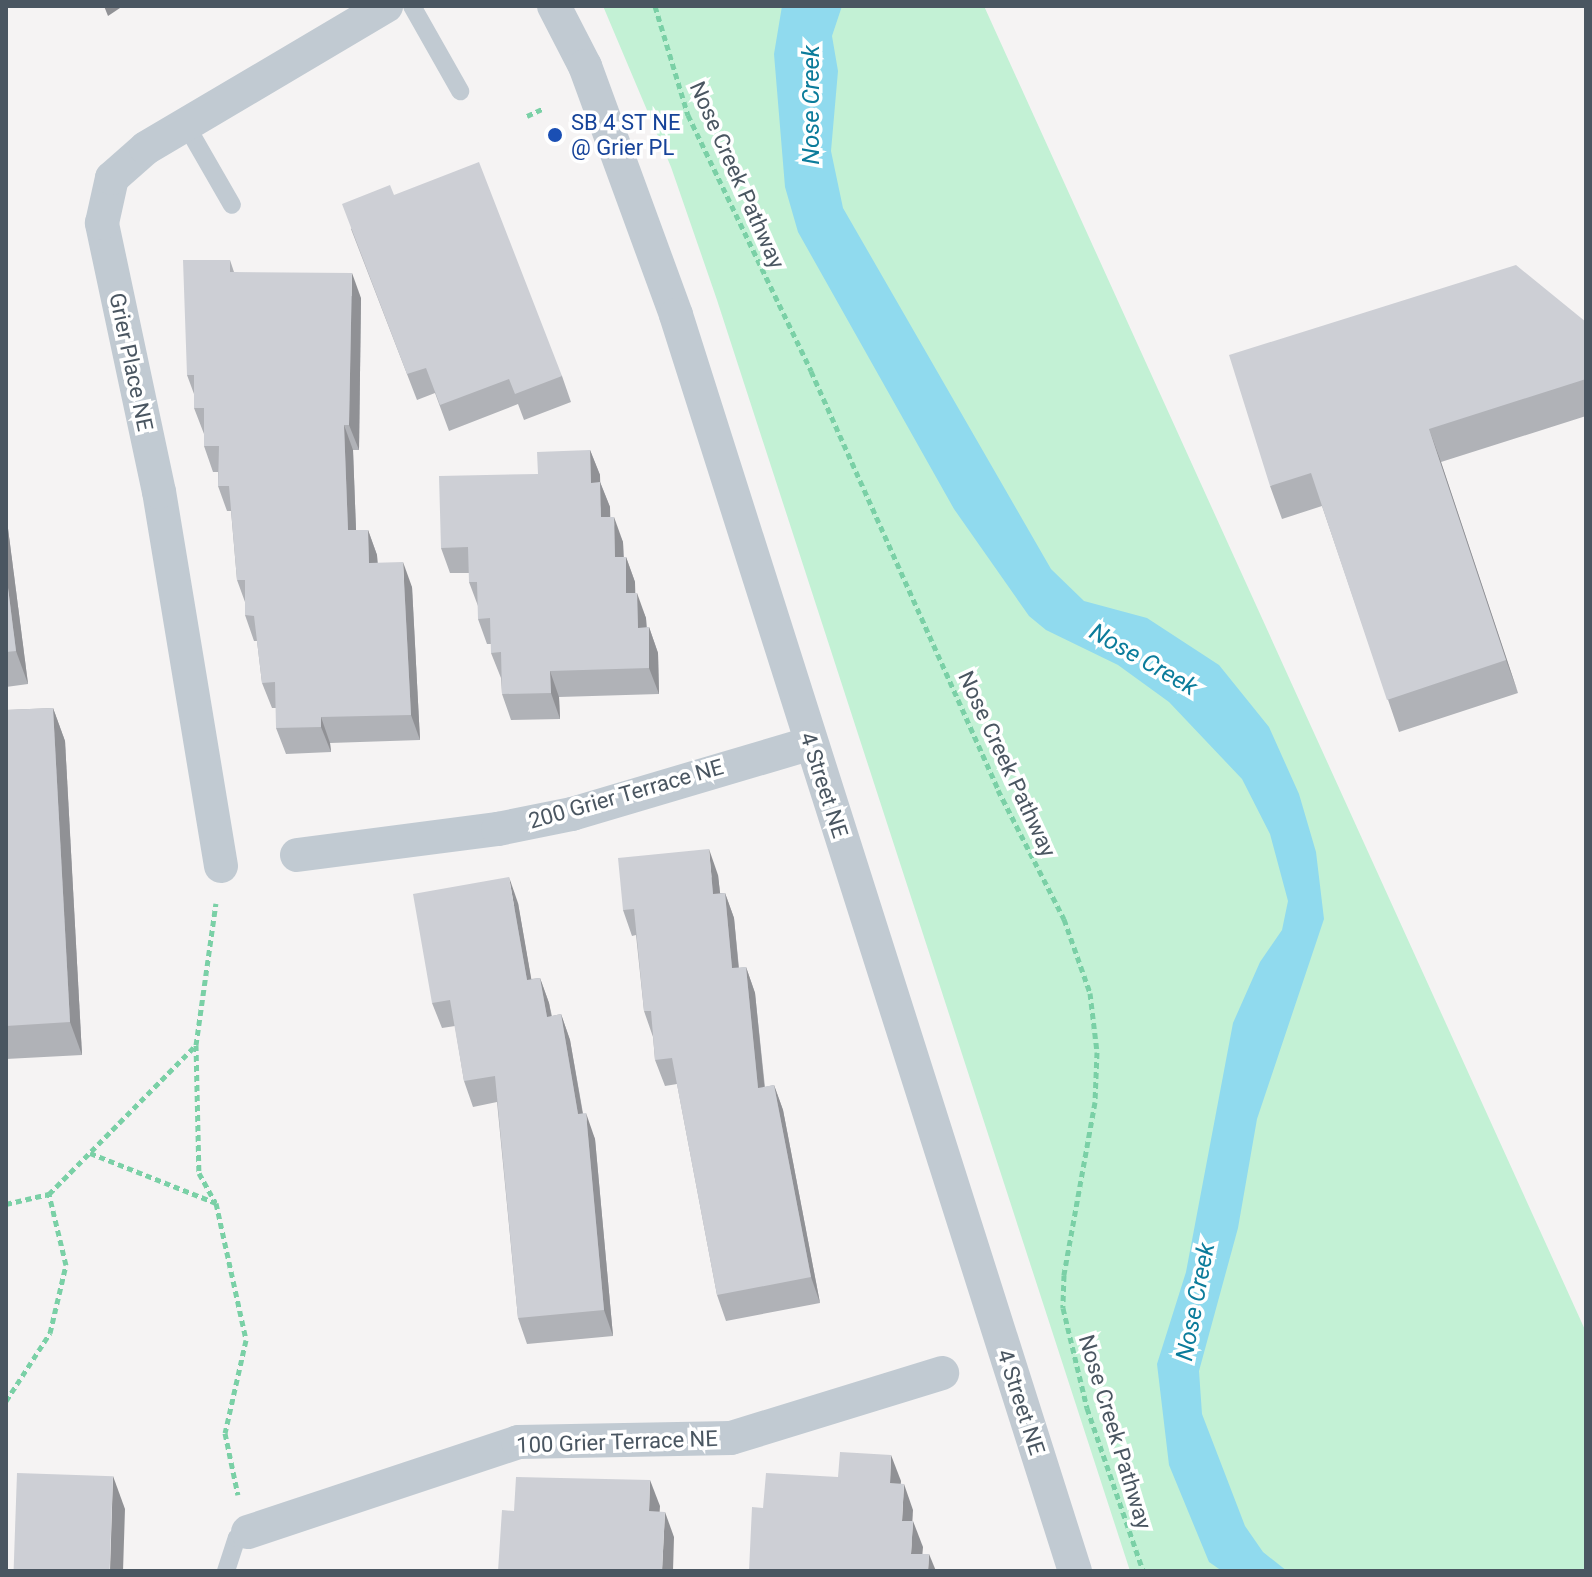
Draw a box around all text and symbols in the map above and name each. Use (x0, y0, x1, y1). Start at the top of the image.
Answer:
water label: Nose Creek (798, 45, 826, 165)
street label: Nose Creek Pathway (684, 77, 790, 273)
place label: SB 4 ST NE @ Grier PL (571, 109, 681, 160)
marker: SB 4 ST NE @ Grier PL (546, 126, 564, 144)
street label: Grier Place NE (103, 291, 159, 433)
water label: Nose Creek (1084, 618, 1202, 702)
street label: Nose Creek Pathway (952, 667, 1062, 861)
street label: 4 Street NE (795, 729, 853, 841)
street label: 200 Grier Terrace NE (525, 753, 727, 835)
water label: Nose Creek (1170, 1241, 1222, 1363)
street label: Nose Creek Pathway (1073, 1332, 1157, 1532)
street label: 4 Street NE (992, 1346, 1050, 1458)
street label: 100 Grier Terrace NE (516, 1425, 718, 1459)

